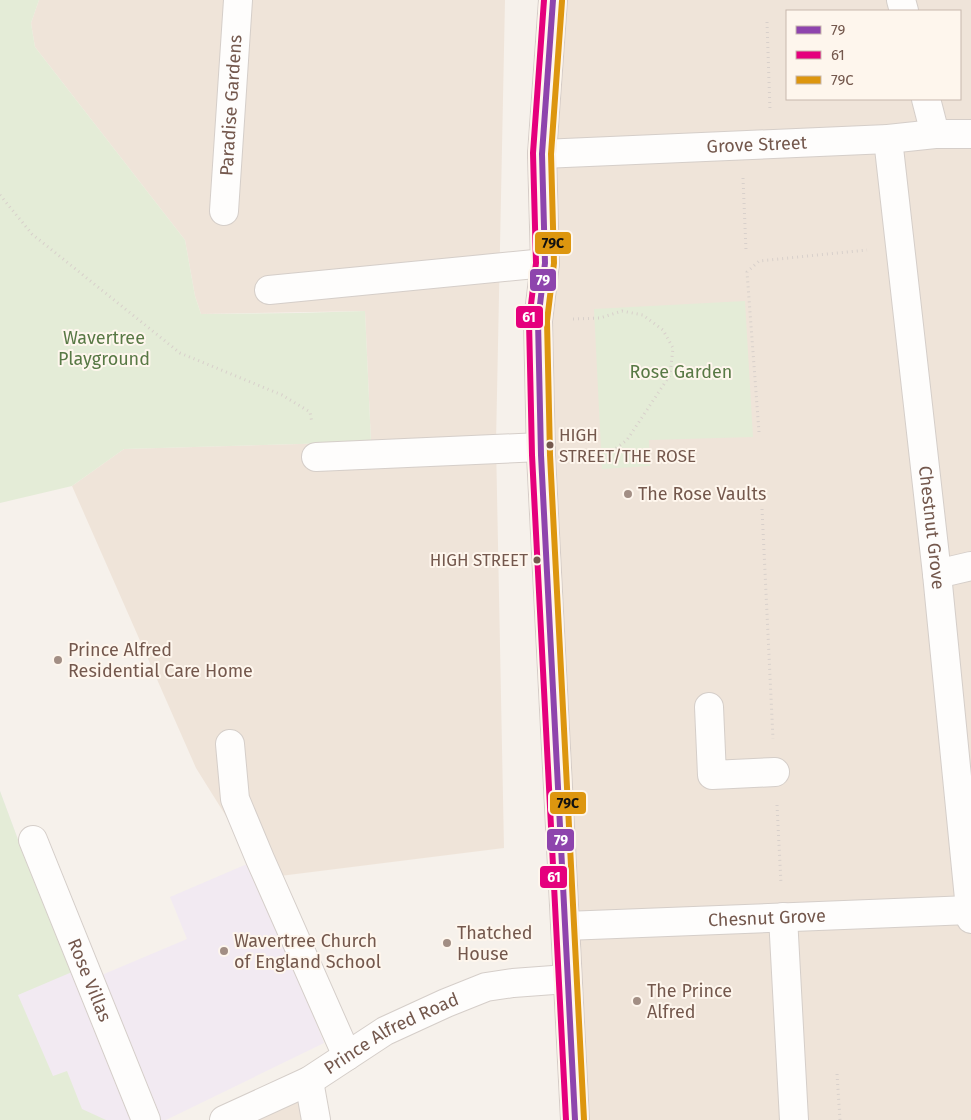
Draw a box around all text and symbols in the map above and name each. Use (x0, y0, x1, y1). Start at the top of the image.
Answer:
legend (786, 10, 961, 100)
text: 79 (831, 21, 845, 39)
street label: Paradise Gardens (215, 34, 247, 176)
text: 61 (831, 46, 845, 64)
text: 79C (831, 71, 854, 89)
street label: Grove Street (706, 132, 808, 158)
line badge: 79C (534, 231, 572, 255)
text: 79C (542, 235, 564, 252)
line badge: 79 (529, 268, 557, 292)
text: 79 (536, 272, 550, 289)
line badge: 61 (515, 305, 544, 329)
text: 61 (522, 309, 536, 326)
park label: Wavertree Playground (58, 327, 150, 370)
park label: Rose Garden (630, 361, 732, 383)
place label: HIGH STREET/THE ROSE (559, 425, 696, 467)
marker: HIGH STREET/THE ROSE (545, 440, 555, 450)
street label: Chestnut Grove (914, 465, 949, 590)
place label: The Rose Vaults (638, 483, 766, 505)
marker: The Rose Vaults (622, 488, 634, 500)
place label: HIGH STREET (430, 550, 528, 571)
marker: HIGH STREET (532, 555, 542, 565)
place label: Prince Alfred Residential Care Home (68, 639, 253, 682)
marker: Prince Alfred Residential Care Home (52, 654, 64, 666)
line badge: 79C (549, 791, 587, 815)
text: 79C (557, 795, 579, 812)
line badge: 79 (546, 828, 575, 852)
text: 79 (554, 832, 568, 849)
line badge: 61 (539, 865, 568, 889)
text: 61 (547, 869, 561, 886)
street label: Chesnut Grove (708, 905, 826, 931)
place label: Thatched House (457, 922, 533, 965)
place label: Wavertree Church of England School (234, 930, 381, 973)
street label: Rose Villas (63, 935, 116, 1025)
marker: Thatched House (441, 937, 453, 949)
marker: Wavertree Church of England School (218, 945, 230, 957)
place label: The Prince Alfred (647, 980, 732, 1023)
street label: Prince Alfred Road (320, 988, 462, 1079)
marker: The Prince Alfred (631, 995, 643, 1007)

